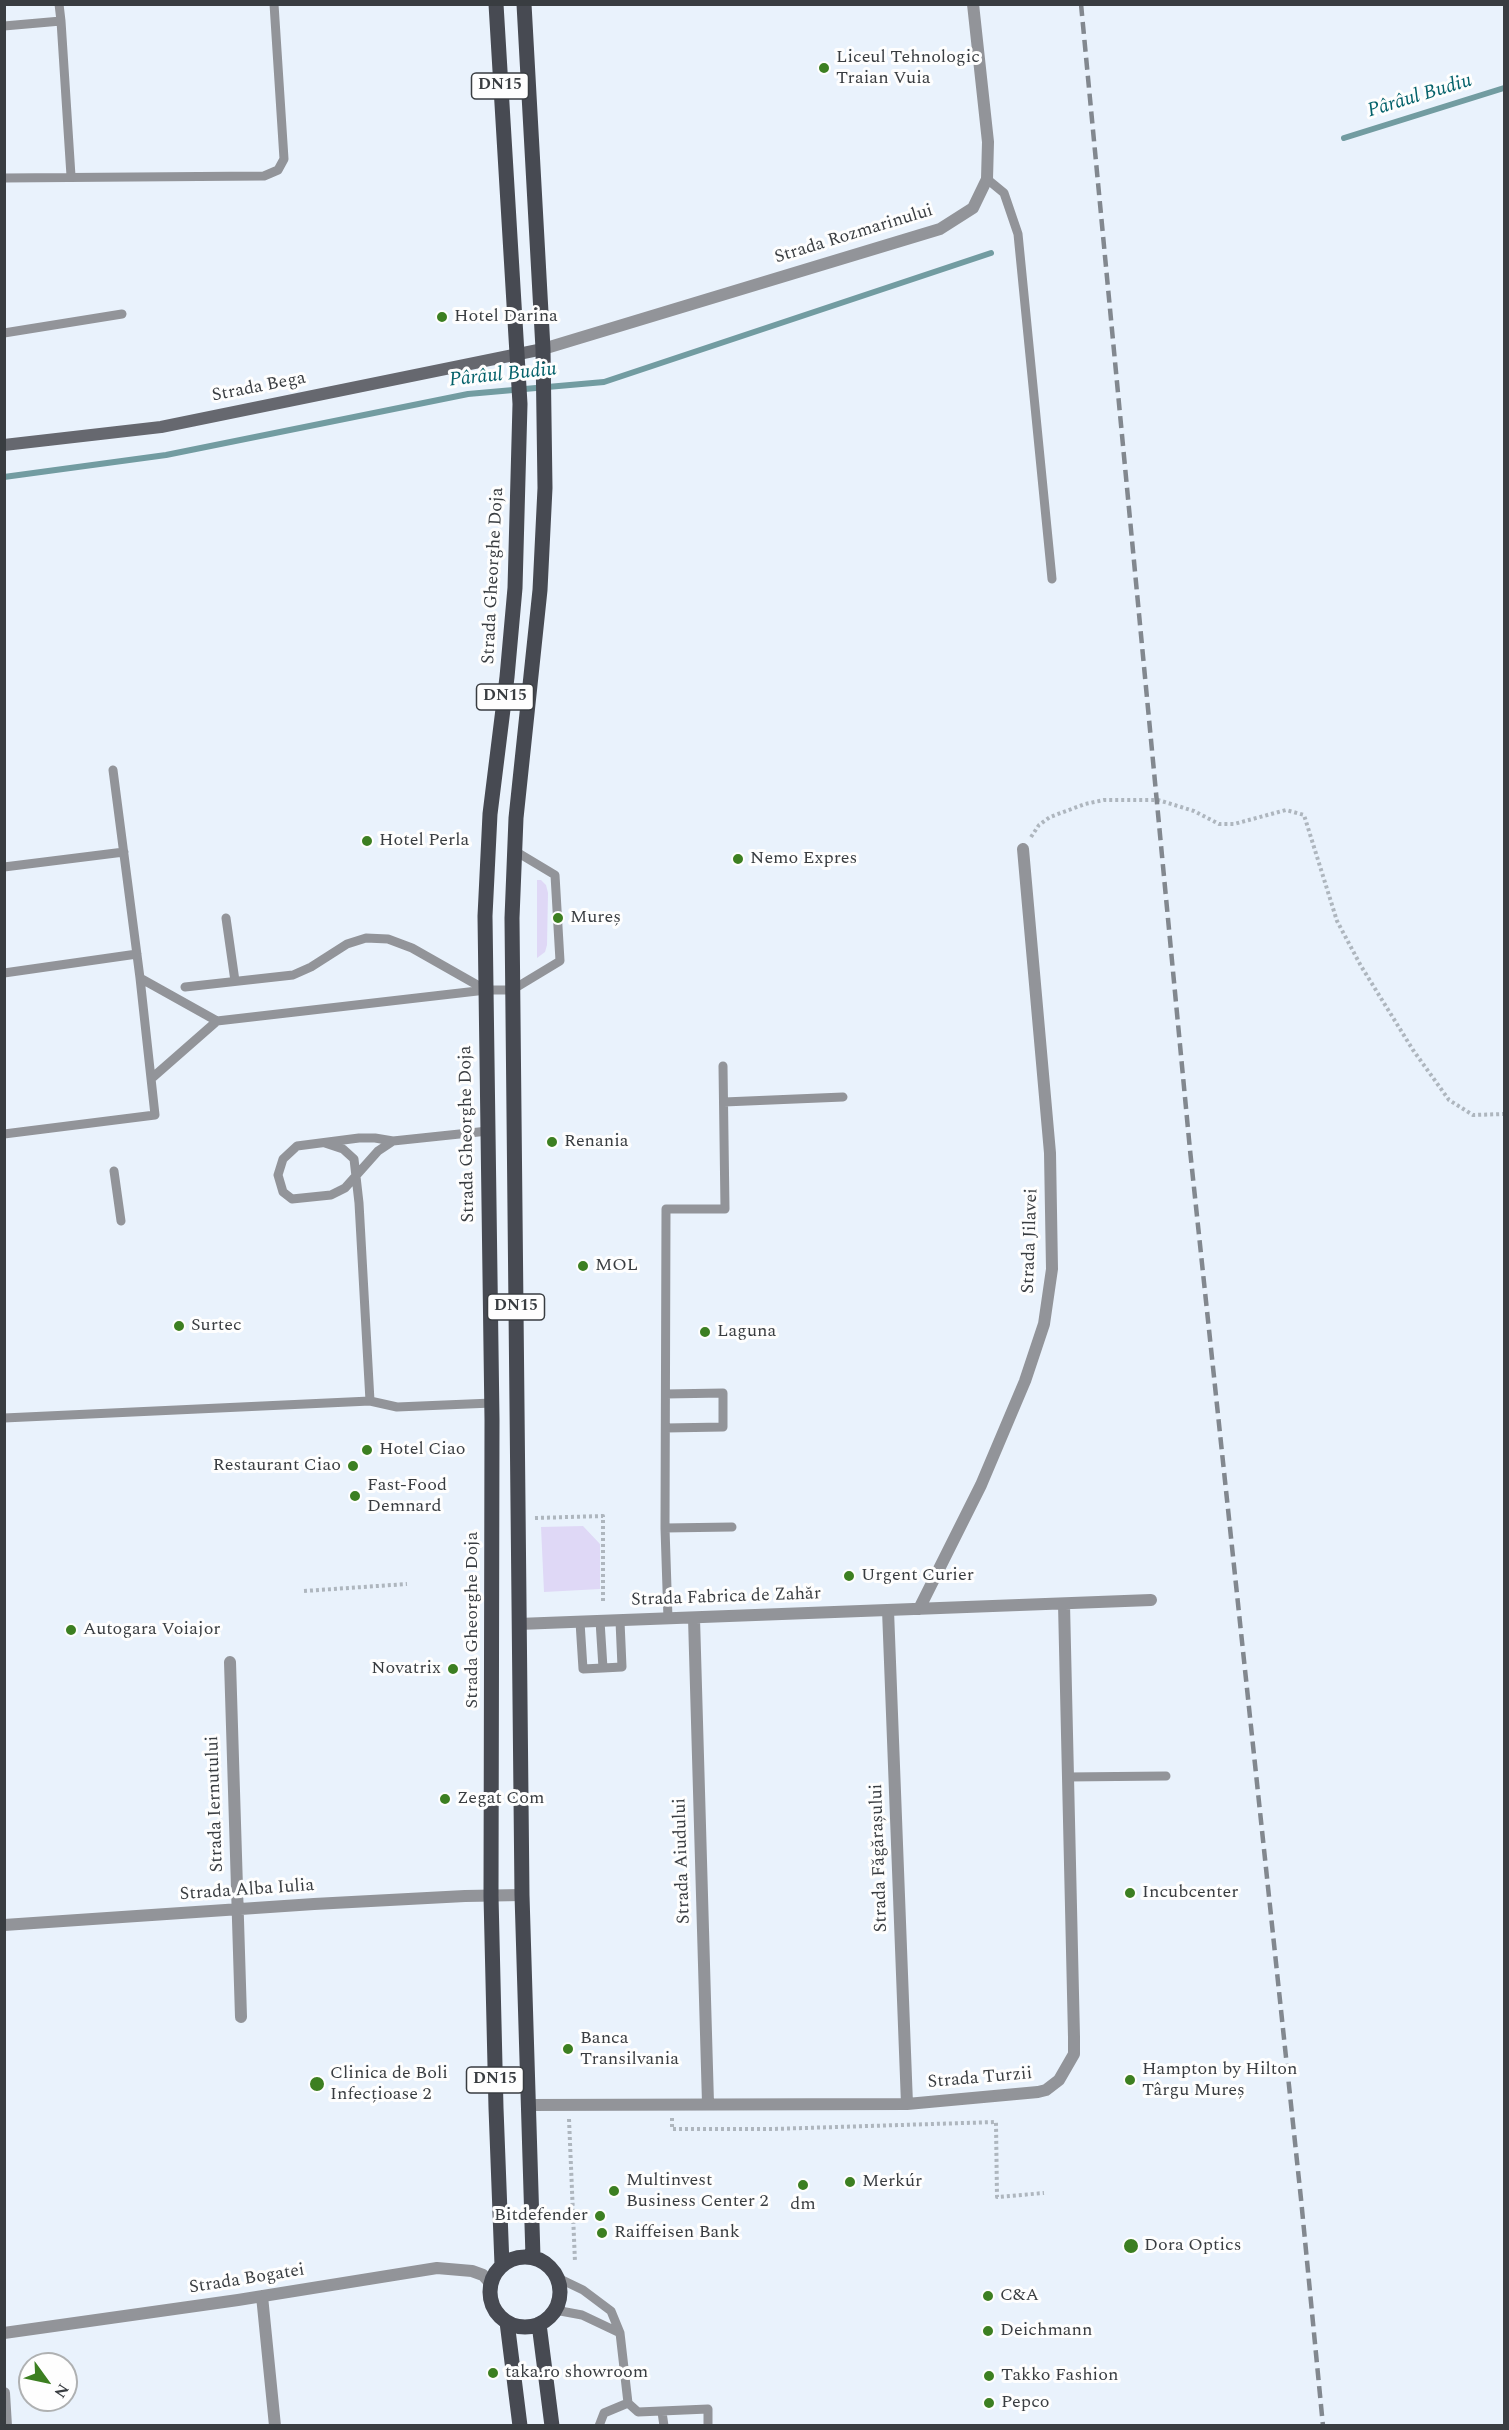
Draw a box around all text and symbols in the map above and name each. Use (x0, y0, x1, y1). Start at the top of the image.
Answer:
place label: Liceul Tehnologic Traian Vuia (836, 47, 980, 90)
marker: Liceul Tehnologic Traian Vuia (817, 61, 831, 75)
water label: Pârâul Budiu (1365, 70, 1475, 124)
road number: DN15 (472, 73, 528, 99)
street label: Strada Rozmarinului (772, 201, 936, 269)
place label: Hotel Darina (454, 306, 558, 328)
marker: Hotel Darina (435, 310, 449, 324)
water label: Pârâul Budiu (448, 358, 558, 394)
street label: Strada Bega (210, 368, 308, 408)
street label: Strada Gheorghe Doja (479, 487, 509, 665)
road number: DN15 (476, 684, 534, 710)
place label: Hotel Perla (379, 830, 469, 852)
marker: Hotel Perla (360, 834, 374, 848)
place label: Nemo Expres (750, 848, 857, 870)
marker: Nemo Expres (731, 852, 745, 866)
place label: Mureș (570, 907, 621, 929)
marker: Mureș (551, 911, 565, 925)
street label: Strada Gheorghe Doja (456, 1045, 480, 1223)
place label: Renania (564, 1131, 629, 1153)
marker: Renania (545, 1135, 559, 1149)
street label: Strada Jilavei (1018, 1188, 1044, 1294)
place label: MOL (595, 1255, 638, 1277)
marker: MOL (576, 1259, 590, 1273)
road number: DN15 (488, 1294, 544, 1320)
place label: Surtec (191, 1315, 242, 1337)
marker: Surtec (172, 1319, 186, 1333)
place label: Laguna (717, 1321, 776, 1343)
marker: Laguna (698, 1325, 712, 1339)
place label: Hotel Ciao (379, 1439, 465, 1461)
marker: Hotel Ciao (360, 1443, 374, 1457)
place label: Restaurant Ciao (213, 1455, 341, 1477)
marker: Restaurant Ciao (346, 1459, 360, 1473)
place label: Fast-Food Demnard (367, 1475, 447, 1518)
marker: Fast-Food Demnard (348, 1489, 362, 1503)
street label: Strada Gheorghe Doja (462, 1531, 484, 1709)
place label: Urgent Curier (861, 1565, 974, 1587)
marker: Urgent Curier (842, 1569, 856, 1583)
street label: Strada Fabrica de Zahăr (631, 1584, 821, 1612)
place label: Autogara Voiajor (83, 1619, 221, 1641)
marker: Autogara Voiajor (64, 1623, 78, 1637)
place label: Novatrix (371, 1658, 441, 1680)
marker: Novatrix (446, 1662, 460, 1676)
street label: Strada Iernutului (203, 1735, 229, 1873)
street label: Strada Făgărașului (867, 1783, 893, 1933)
place label: Zegat Com (457, 1788, 545, 1810)
marker: Zegat Com (438, 1792, 452, 1806)
street label: Strada Aiudului (670, 1798, 696, 1924)
street label: Strada Alba Iulia (179, 1876, 315, 1906)
place label: Incubcenter (1142, 1882, 1238, 1904)
marker: Incubcenter (1123, 1886, 1137, 1900)
place label: Banca Transilvania (580, 2028, 679, 2070)
marker: Banca Transilvania (561, 2042, 575, 2056)
place label: Hampton by Hilton Târgu Mureș (1142, 2059, 1297, 2102)
place label: Clinica de Boli Infecțioase 2 (330, 2063, 448, 2106)
street label: Strada Turzii (927, 2064, 1033, 2094)
road number: DN15 (466, 2067, 524, 2093)
marker: Hampton by Hilton Târgu Mureș (1123, 2073, 1137, 2087)
marker: Clinica de Boli Infecțioase 2 (308, 2075, 326, 2093)
place label: Multinvest Business Center 2 (626, 2170, 768, 2212)
place label: Merkúr (862, 2171, 922, 2193)
marker: Merkúr (843, 2175, 857, 2189)
marker: dm (796, 2178, 810, 2192)
marker: Multinvest Business Center 2 (607, 2184, 621, 2198)
place label: dm (790, 2194, 816, 2216)
place label: Bitdefender (494, 2205, 588, 2227)
marker: Bitdefender (593, 2209, 607, 2223)
place label: Raiffeisen Bank (614, 2222, 740, 2244)
marker: Raiffeisen Bank (595, 2226, 609, 2240)
place label: Dora Optics (1144, 2235, 1241, 2257)
marker: Dora Optics (1122, 2237, 1140, 2255)
street label: Strada Bogatei (188, 2260, 306, 2300)
place label: C&A (1000, 2285, 1039, 2307)
marker: C&A (981, 2289, 995, 2303)
place label: Deichmann (1000, 2320, 1093, 2342)
marker: Deichmann (981, 2324, 995, 2338)
north arrow (18, 2352, 78, 2412)
place label: taka.ro showroom (505, 2362, 648, 2384)
place label: Takko Fashion (1001, 2365, 1118, 2387)
marker: taka.ro showroom (486, 2366, 500, 2380)
marker: Takko Fashion (982, 2369, 996, 2383)
text: N (48, 2379, 75, 2403)
place label: Pepco (1001, 2392, 1049, 2414)
marker: Pepco (982, 2396, 996, 2410)

